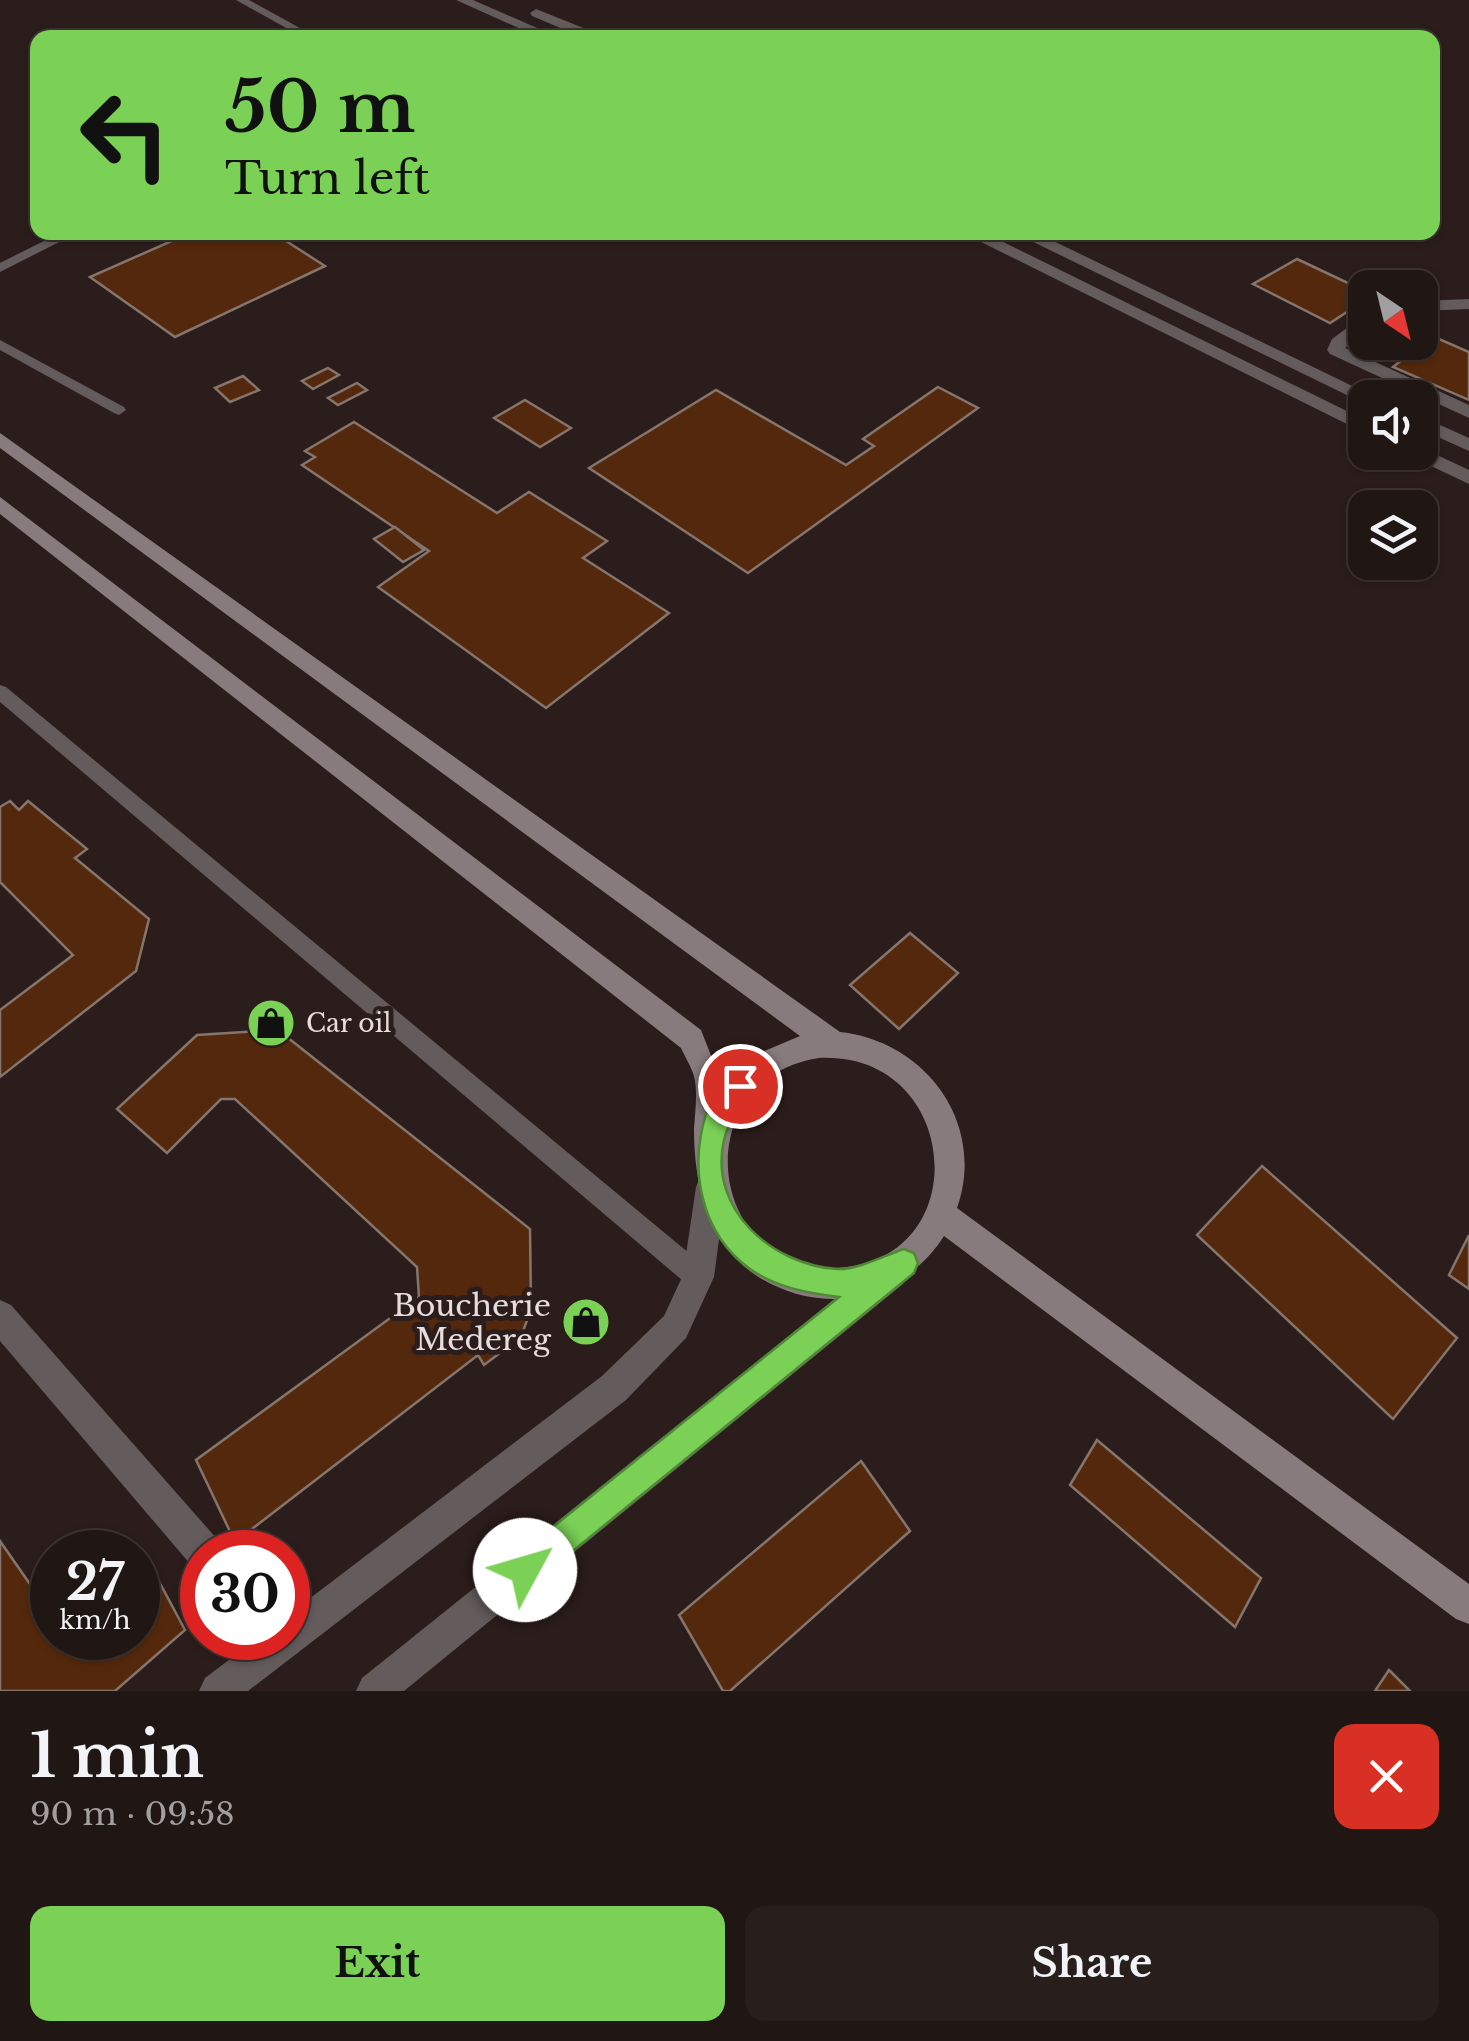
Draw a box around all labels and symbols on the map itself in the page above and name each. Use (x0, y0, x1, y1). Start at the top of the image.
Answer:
north arrow (1348, 270, 1438, 360)
shop icon: Car oil (245, 997, 297, 1049)
place label: Car oil (306, 1008, 391, 1039)
pin (698, 1044, 783, 1129)
place label: Boucherie Medereg (393, 1287, 552, 1358)
shop icon: Boucherie Medereg (560, 1296, 612, 1348)
position arrow (473, 1518, 577, 1622)
speed limit sign: 30 (180, 1530, 310, 1660)

